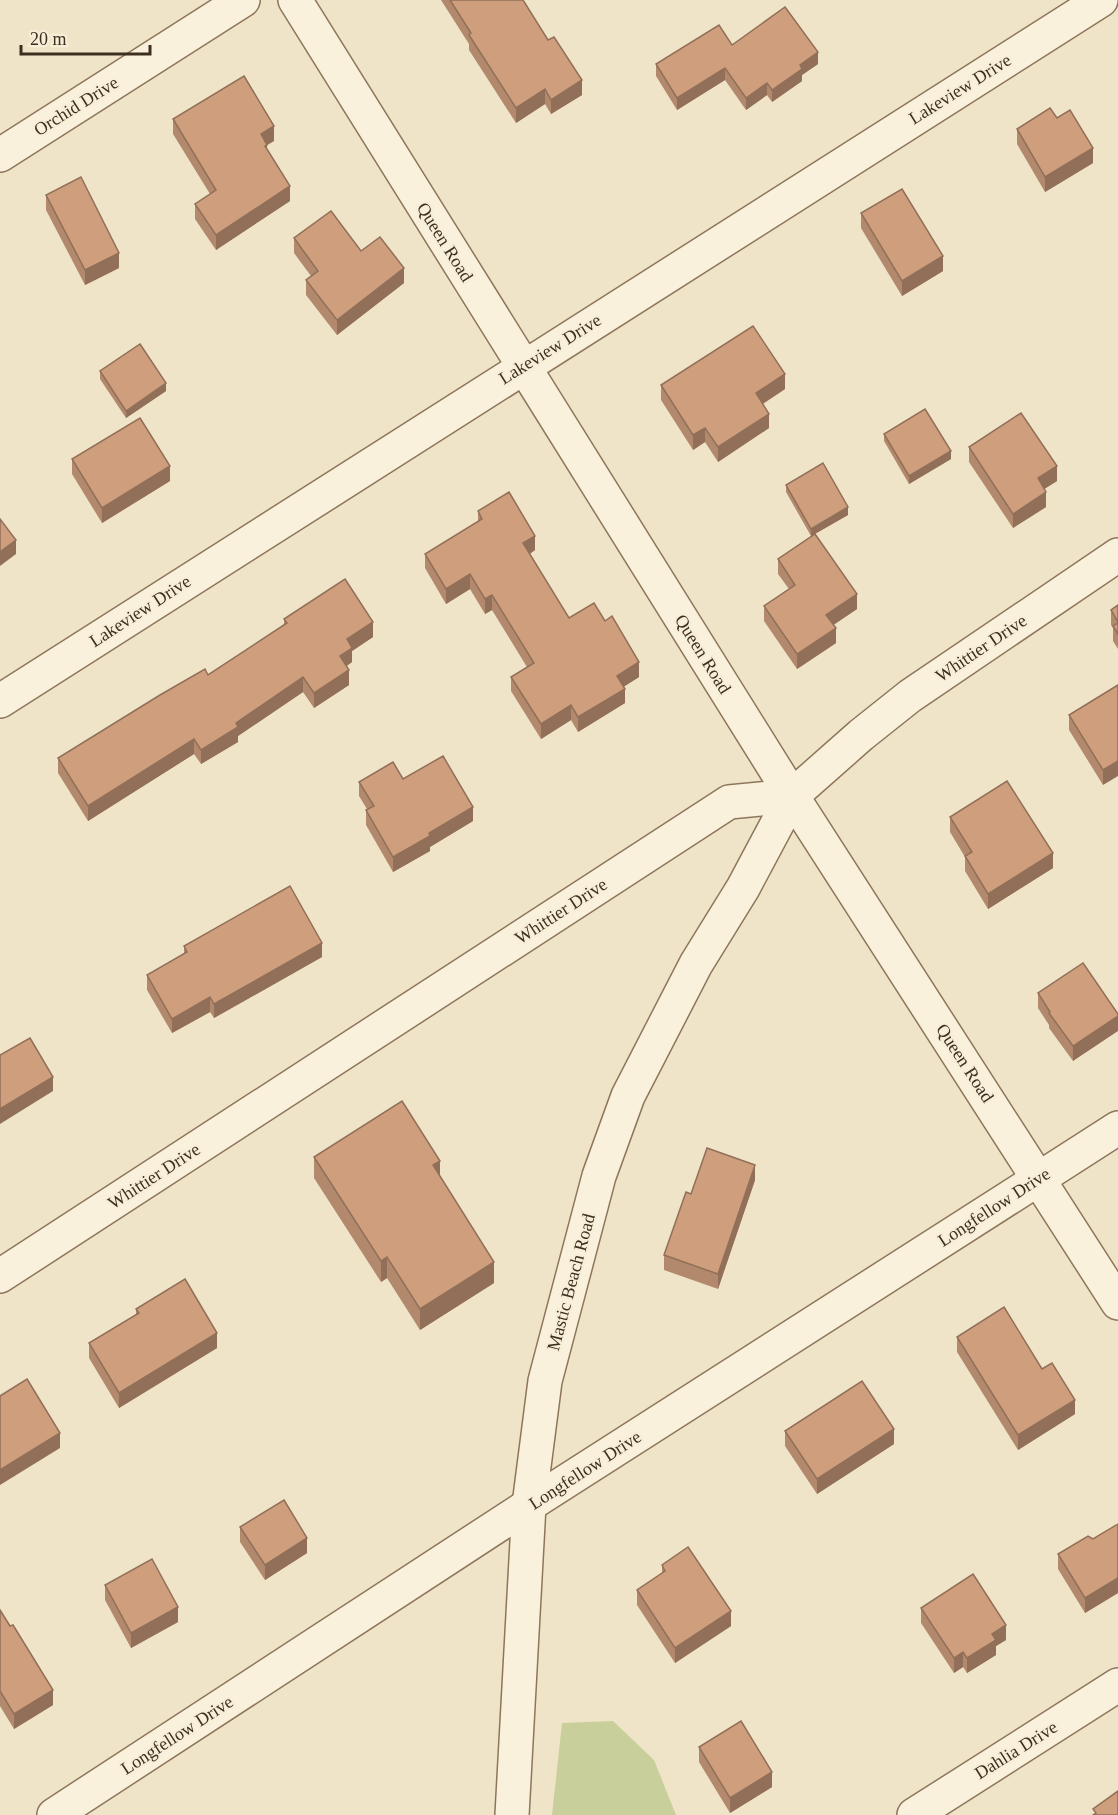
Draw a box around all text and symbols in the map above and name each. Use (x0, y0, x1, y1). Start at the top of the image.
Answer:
scale bar (21, 18, 150, 56)
text: 20 m (30, 29, 67, 49)
street label: Lakeview Drive (905, 50, 1015, 128)
street label: Orchid Drive (30, 72, 122, 140)
street label: Queen Road (413, 199, 477, 285)
street label: Lakeview Drive (495, 310, 605, 388)
street label: Lakeview Drive (86, 571, 194, 651)
street label: Whittier Drive (932, 610, 1030, 686)
street label: Queen Road (671, 611, 735, 697)
street label: Whittier Drive (511, 874, 611, 948)
street label: Queen Road (932, 1020, 998, 1106)
street label: Whittier Drive (104, 1139, 204, 1213)
street label: Longfellow Drive (934, 1163, 1054, 1251)
street label: Mastic Beach Road (543, 1211, 599, 1353)
street label: Longfellow Drive (525, 1426, 645, 1514)
street label: Longfellow Drive (117, 1691, 237, 1779)
street label: Dahlia Drive (971, 1717, 1061, 1783)

